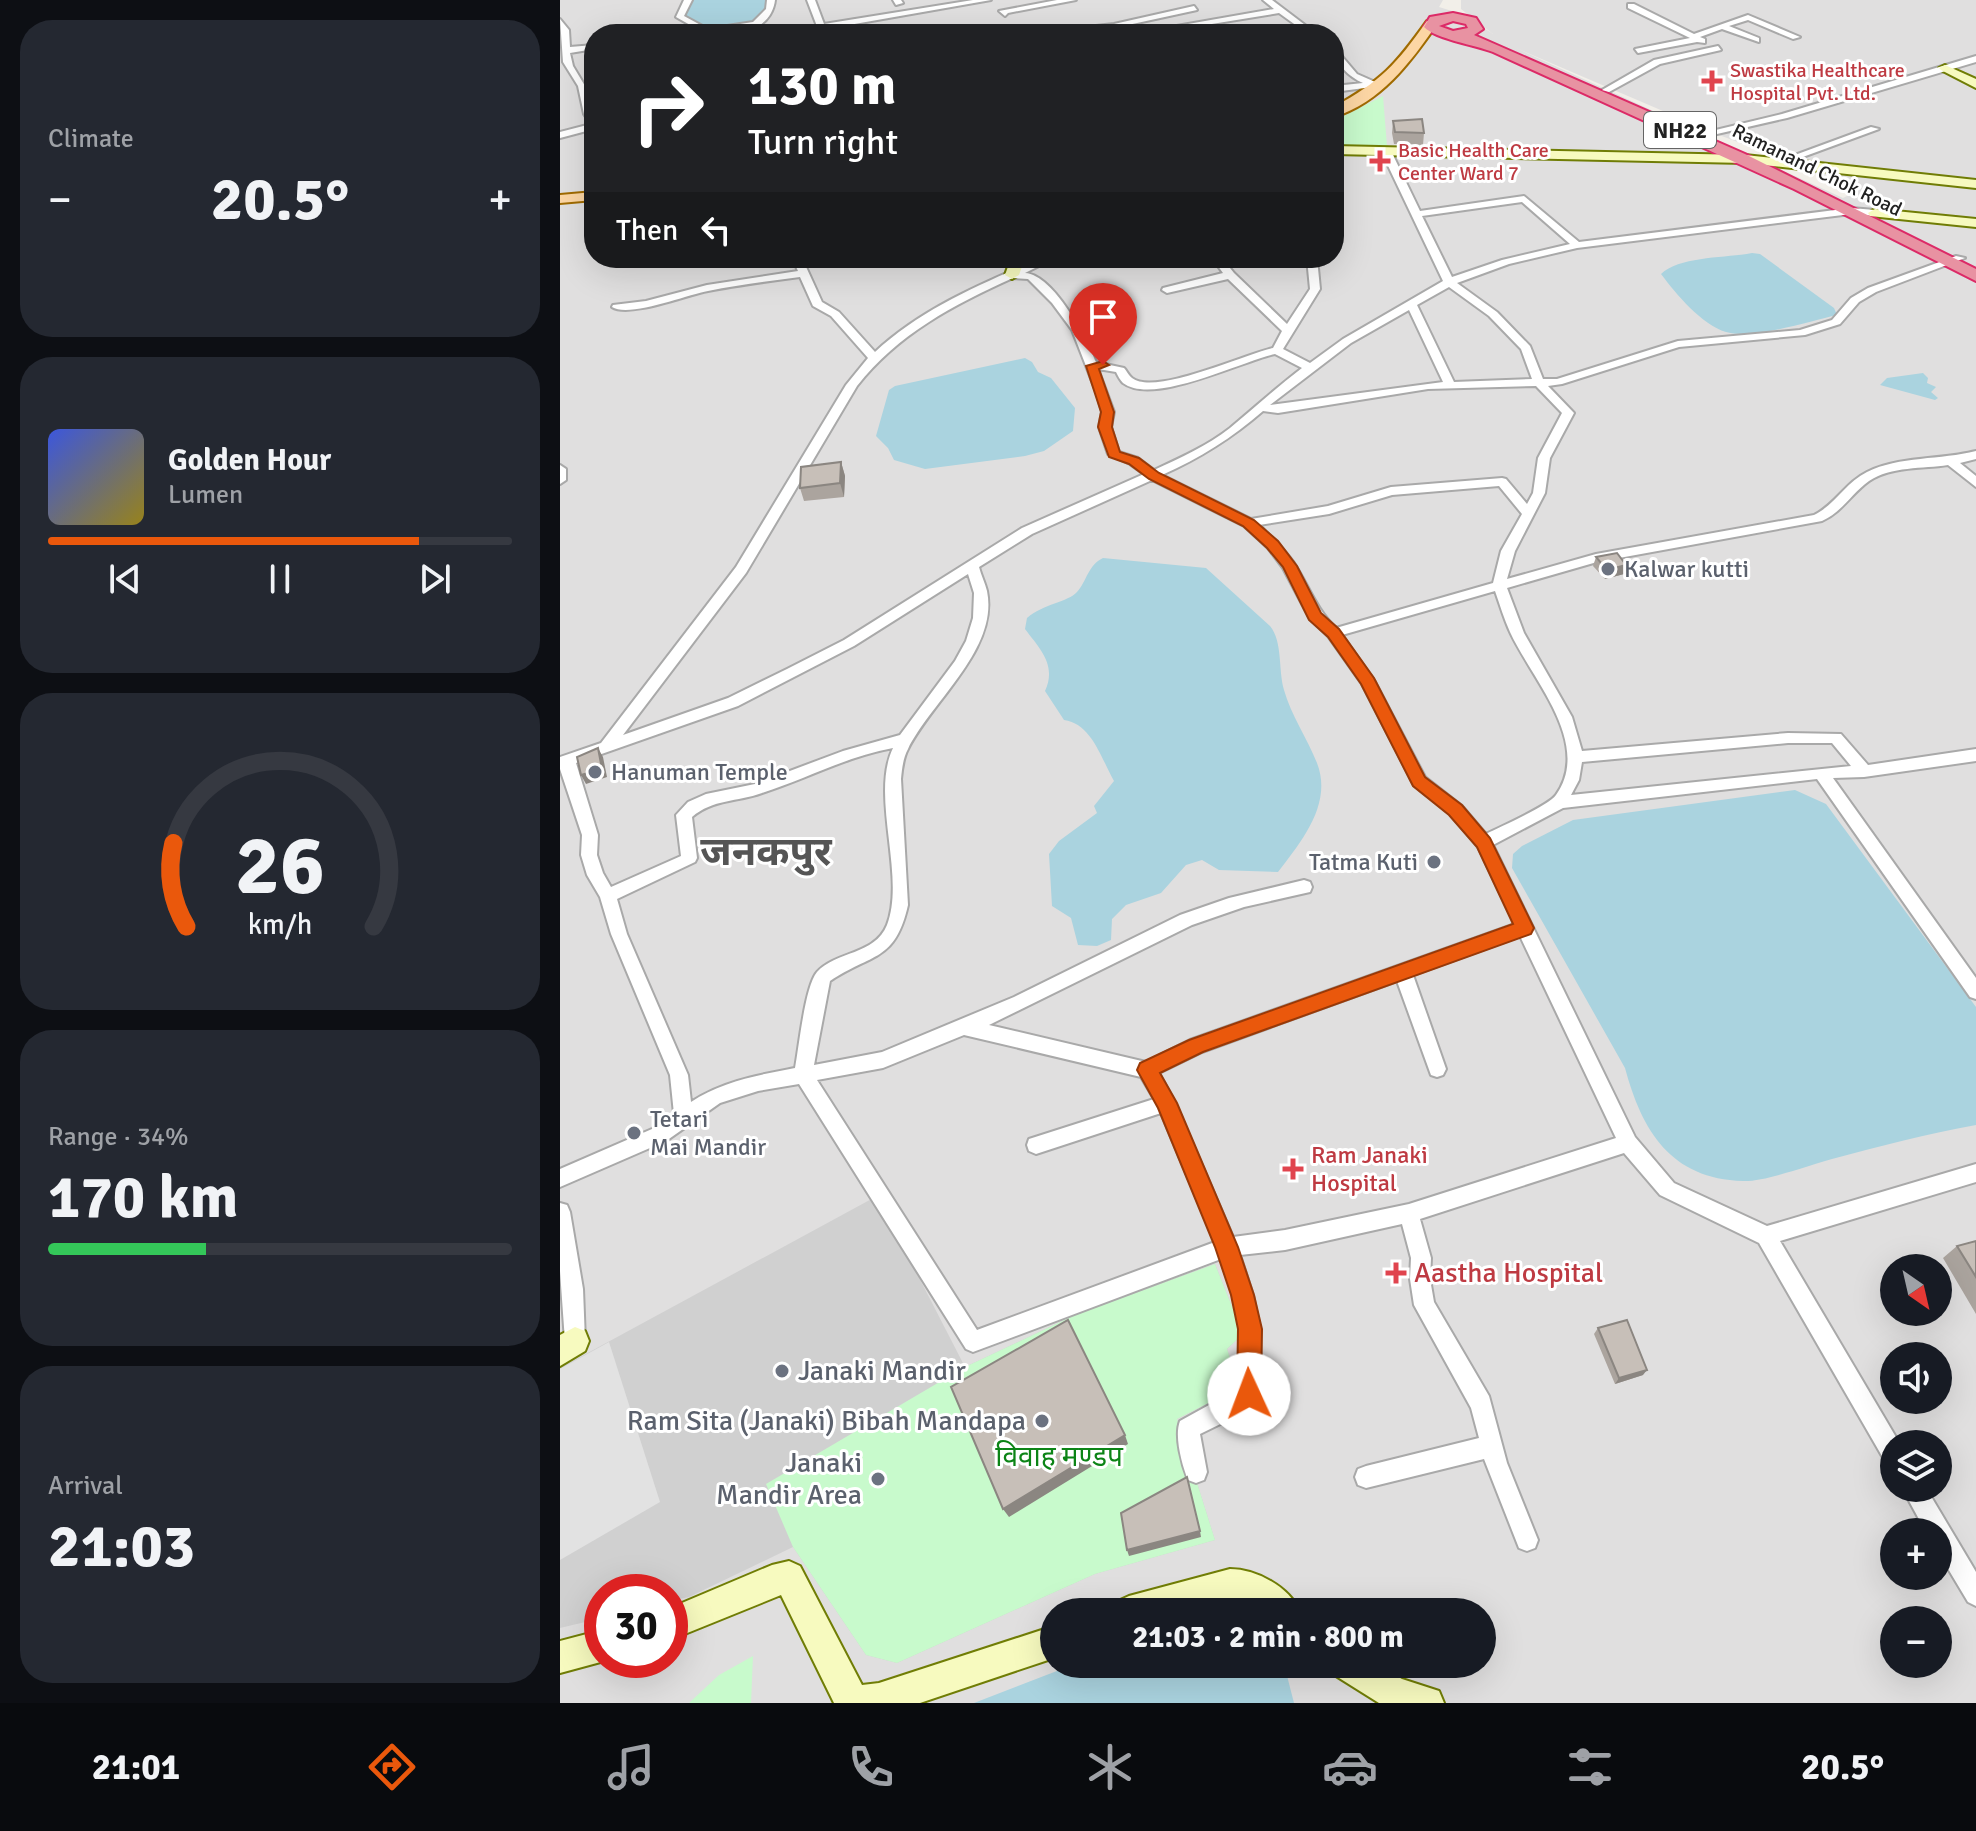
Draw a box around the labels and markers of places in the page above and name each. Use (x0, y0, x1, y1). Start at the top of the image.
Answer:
place label: Swastika Healthcare Hospital Pvt. Ltd. (1730, 58, 1905, 106)
marker: Swastika Healthcare Hospital Pvt. Ltd. (1701, 70, 1723, 92)
place label: Basic Health Care Center Ward 7 (1398, 138, 1549, 186)
marker: Basic Health Care Center Ward 7 (1369, 150, 1391, 172)
pin (1069, 283, 1137, 365)
place label: Kalwar kutti (1624, 554, 1749, 584)
marker: Kalwar kutti (1599, 560, 1617, 578)
place label: Hanuman Temple (611, 757, 788, 787)
marker: Hanuman Temple (586, 763, 604, 781)
place label: Tatma Kuti (1309, 847, 1418, 877)
marker: Tatma Kuti (1425, 853, 1443, 871)
place label: Tetari Mai Mandir (650, 1104, 766, 1162)
marker: Tetari Mai Mandir (625, 1124, 643, 1142)
place label: Ram Janaki Hospital (1311, 1140, 1428, 1198)
marker: Ram Janaki Hospital (1282, 1158, 1304, 1180)
place label: Aastha Hospital (1414, 1256, 1603, 1290)
marker: Aastha Hospital (1385, 1262, 1407, 1284)
place label: Janaki Mandir (798, 1354, 967, 1388)
marker: Janaki Mandir (773, 1362, 791, 1380)
place label: Ram Sita (Janaki) Bibah Mandapa (627, 1404, 1026, 1438)
marker: Ram Sita (Janaki) Bibah Mandapa (1033, 1412, 1051, 1430)
place label: Janaki Mandir Area (716, 1446, 862, 1512)
marker: Janaki Mandir Area (869, 1470, 887, 1488)

